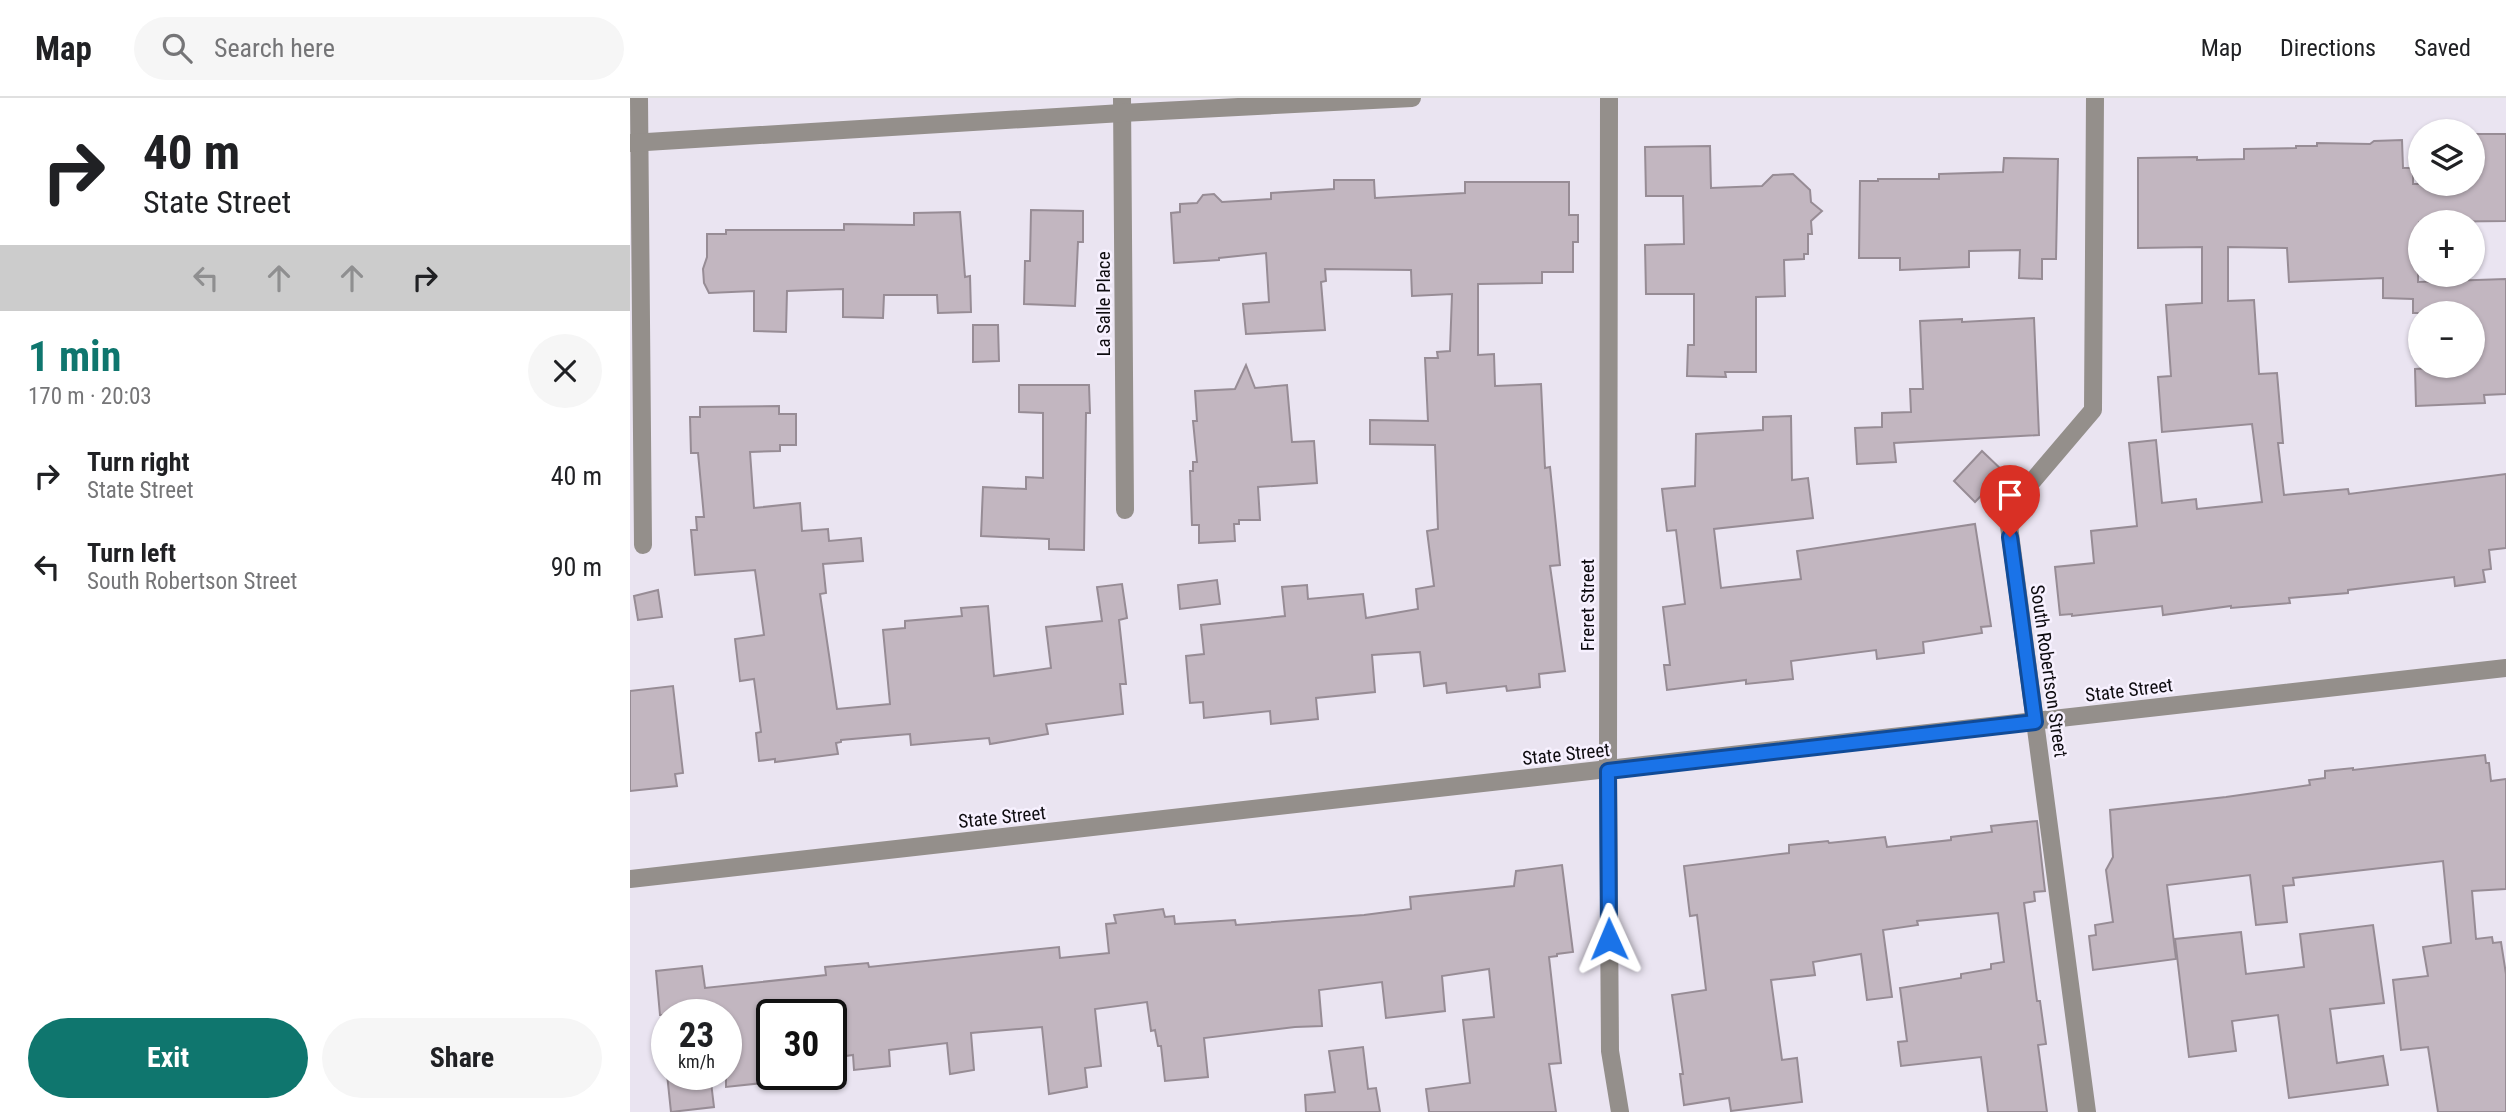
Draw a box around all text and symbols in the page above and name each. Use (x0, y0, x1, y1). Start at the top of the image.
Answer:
search box (134, 17, 624, 80)
text: Map (35, 29, 92, 68)
icon: search (158, 29, 196, 67)
text: Search here (214, 33, 335, 63)
text: Map (2201, 34, 2242, 62)
text: Directions (2280, 34, 2376, 62)
text: Saved (2414, 34, 2471, 62)
map controls (2408, 119, 2485, 378)
button: layers (2408, 119, 2485, 196)
text: 40 m (143, 124, 240, 181)
icon: right (28, 126, 119, 217)
text: State Street (143, 183, 291, 221)
button: + (2408, 210, 2485, 287)
street label: La Salle Place (1092, 251, 1115, 357)
icon: left (187, 259, 225, 297)
icon: ahead (260, 259, 298, 297)
icon: ahead (333, 259, 371, 297)
icon: right (406, 259, 444, 297)
button: − (2408, 301, 2485, 378)
text: 1 min (28, 332, 121, 381)
button: close (528, 334, 602, 408)
text: 170 m · 20:03 (28, 383, 152, 410)
text: Turn right (87, 447, 189, 477)
icon: right (28, 457, 66, 495)
text: 40 m (551, 461, 602, 491)
pin (1980, 465, 2040, 537)
icon: arrive (1991, 476, 2029, 514)
text: State Street (87, 477, 194, 504)
text: Turn left (87, 538, 176, 568)
icon: left (28, 548, 66, 586)
text: 90 m (551, 552, 602, 582)
street label: Freret Street (1576, 559, 1599, 651)
text: South Robertson Street (87, 568, 297, 595)
street label: South Robertson Street (2026, 583, 2072, 759)
street label: State Street (2084, 673, 2174, 707)
street label: State Street (1521, 738, 1611, 770)
street label: State Street (957, 801, 1047, 833)
position arrow (1572, 902, 1646, 976)
speed limit sign: 30 (756, 999, 847, 1090)
text: 23 (679, 1015, 714, 1056)
button: Exit (28, 1018, 308, 1098)
button: Share (322, 1018, 602, 1098)
text: km/h (678, 1051, 715, 1072)

